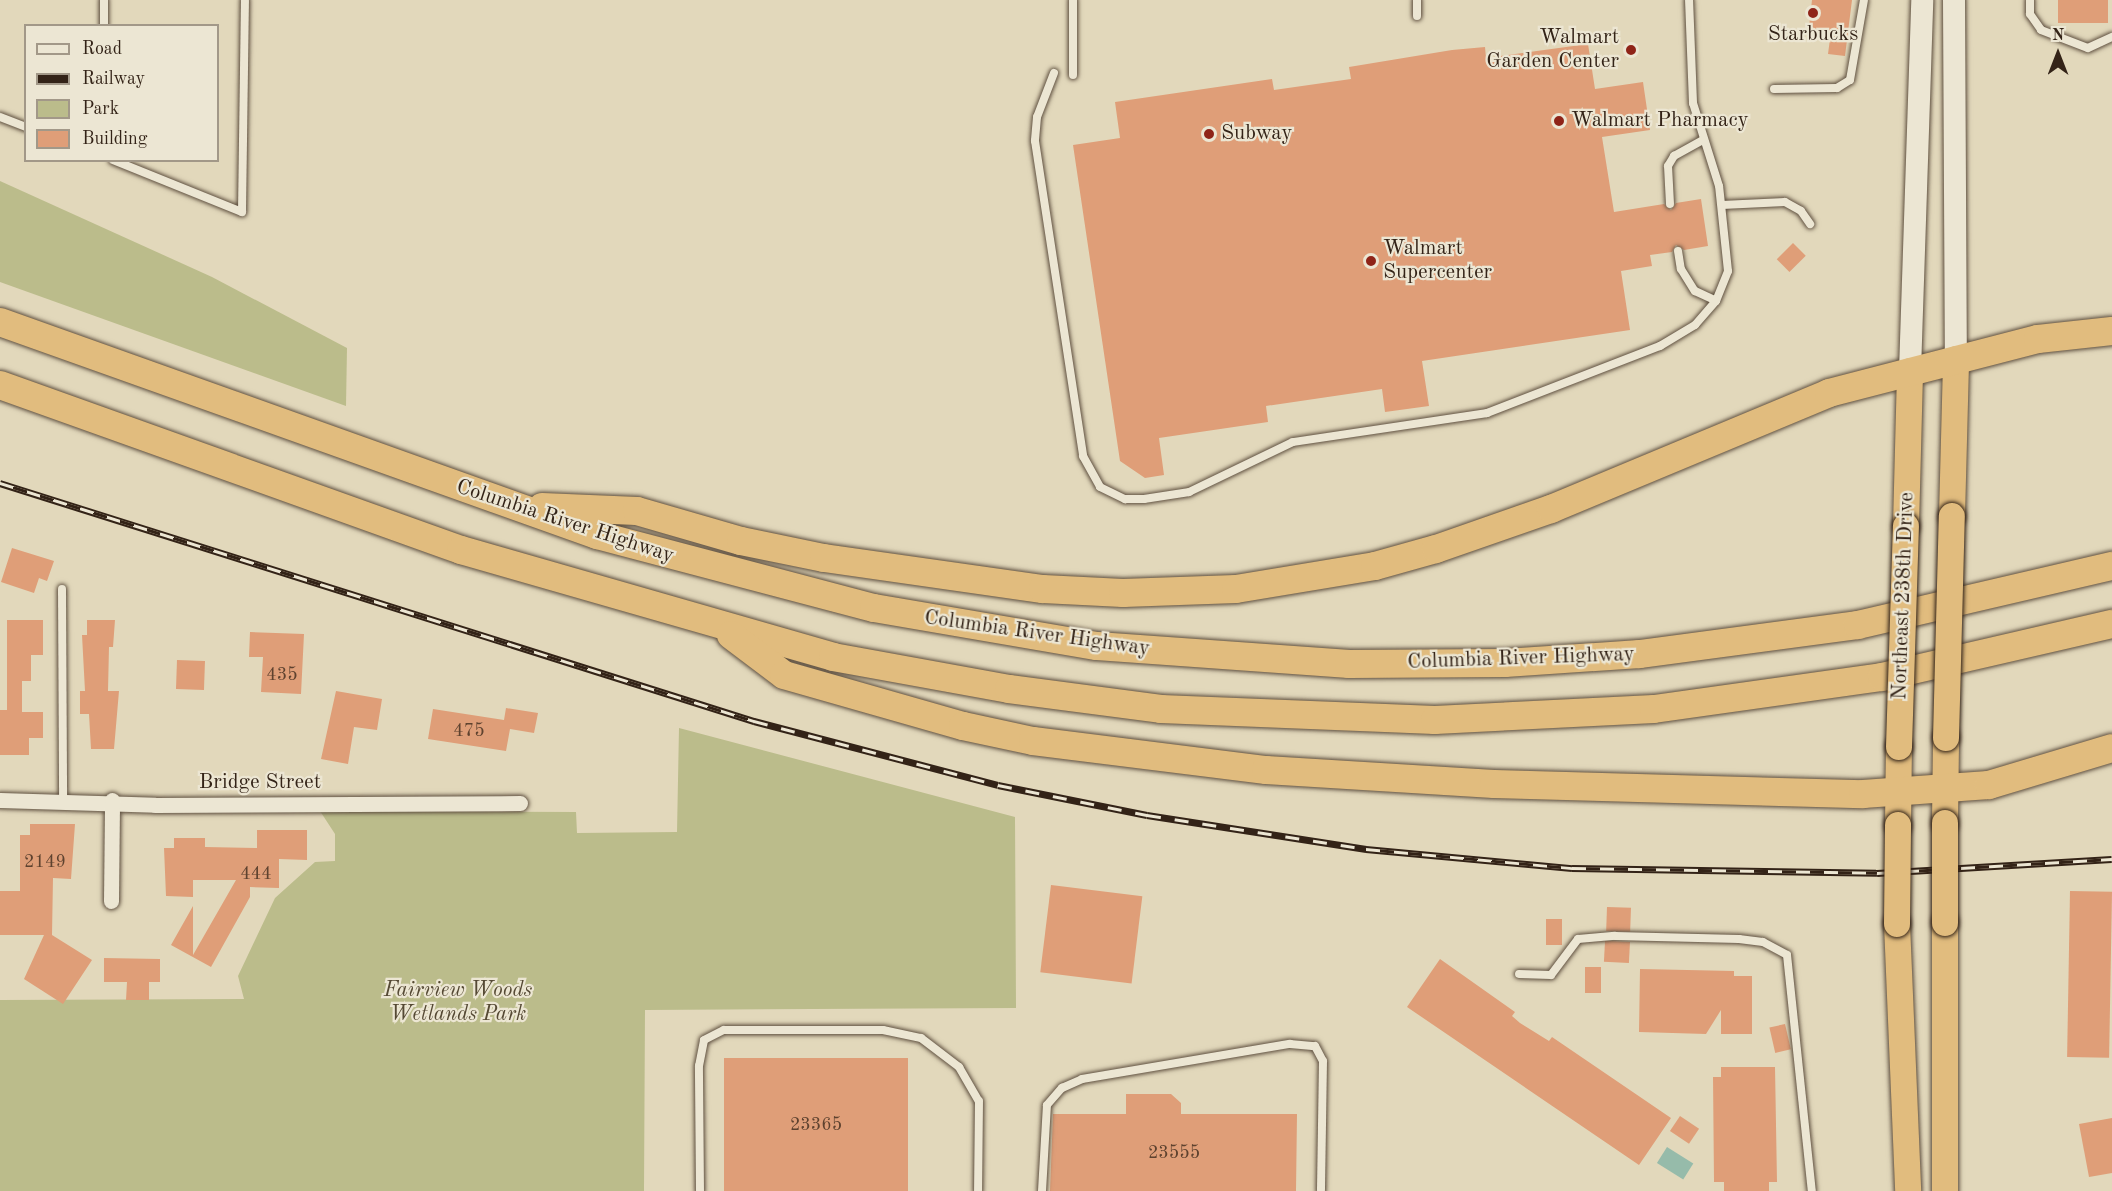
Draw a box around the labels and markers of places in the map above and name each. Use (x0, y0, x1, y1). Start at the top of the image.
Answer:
marker: Starbucks (1806, 6, 1820, 20)
place label: Starbucks (1768, 22, 1858, 48)
place label: Walmart Garden Center (1486, 25, 1619, 75)
marker: Walmart Garden Center (1624, 43, 1638, 57)
place label: Walmart Pharmacy (1571, 108, 1749, 134)
marker: Walmart Pharmacy (1552, 114, 1566, 128)
place label: Subway (1221, 121, 1292, 147)
marker: Subway (1202, 127, 1216, 141)
place label: Walmart Supercenter (1383, 236, 1492, 286)
marker: Walmart Supercenter (1364, 254, 1378, 268)

